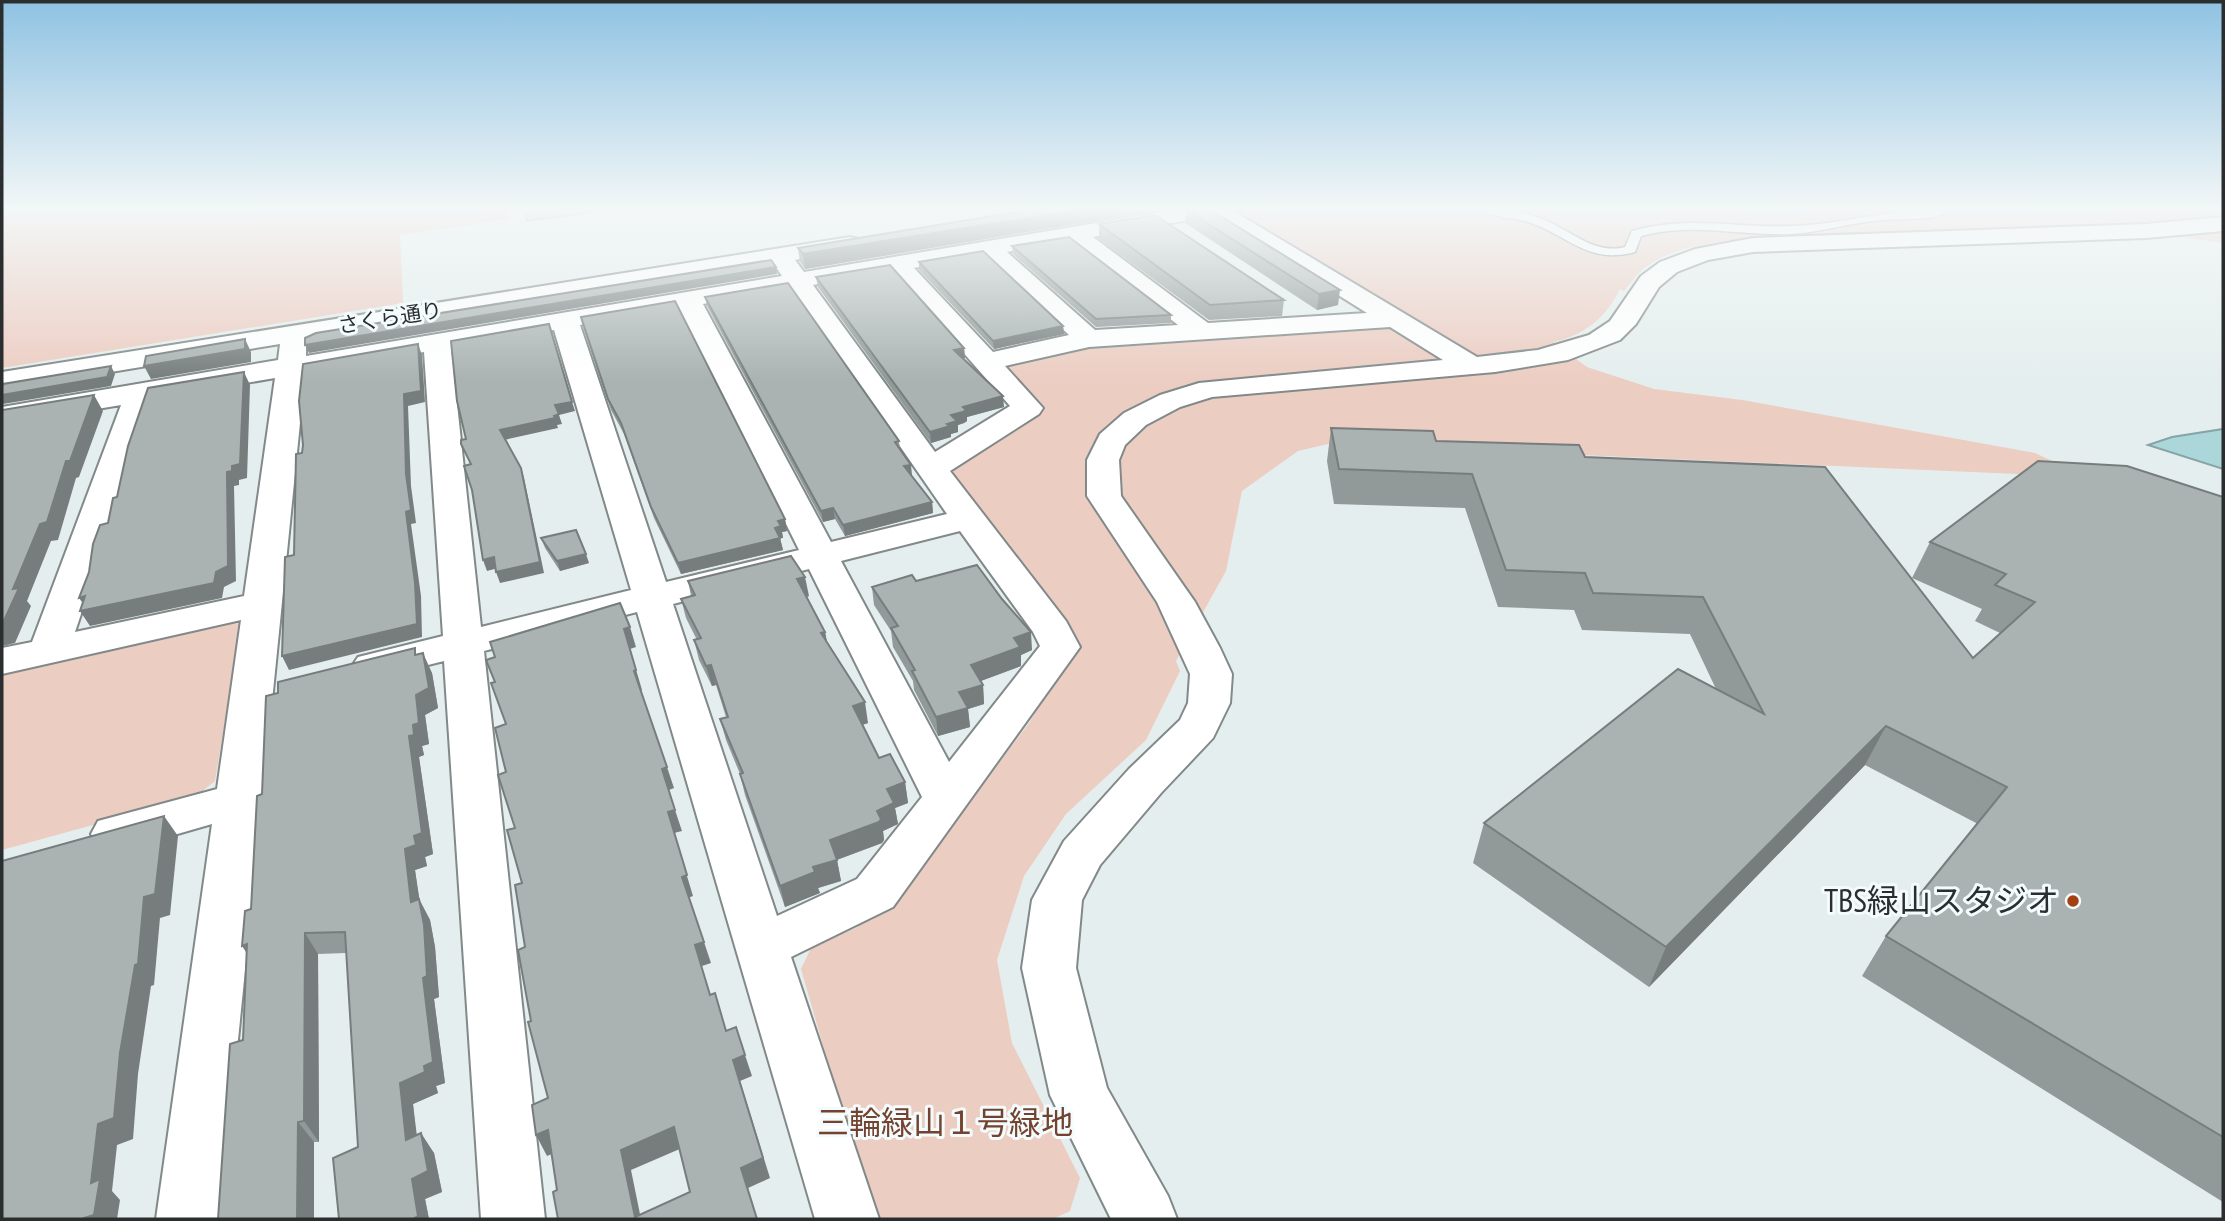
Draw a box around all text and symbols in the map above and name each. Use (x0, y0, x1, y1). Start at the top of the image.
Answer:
street label: さくら通り (336, 296, 444, 339)
place label: TBS緑山スタジオ (1824, 879, 2059, 921)
marker: TBS緑山スタジオ (2065, 893, 2081, 909)
park label: 三輪緑山１号緑地 (817, 1101, 1073, 1143)

